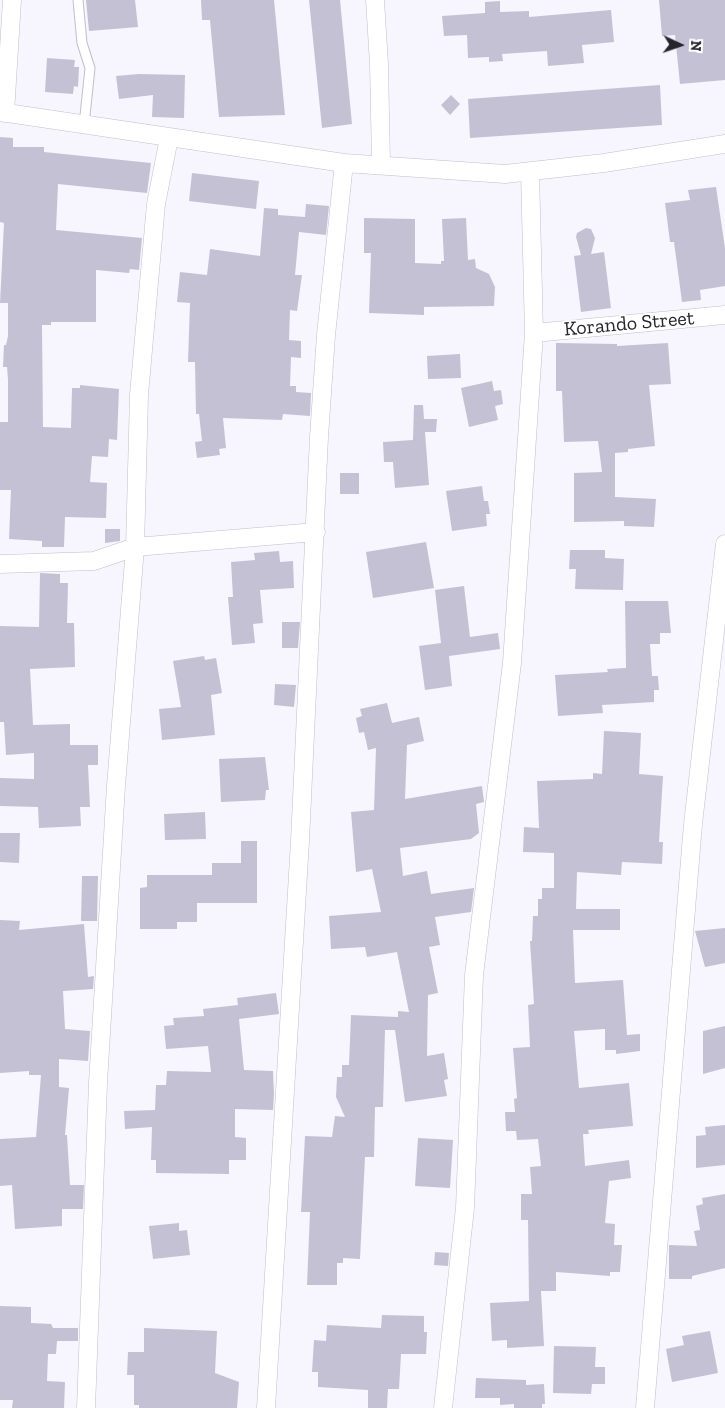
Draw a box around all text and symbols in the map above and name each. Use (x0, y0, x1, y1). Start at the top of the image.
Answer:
north arrow (655, 20, 705, 70)
text: N (687, 40, 704, 52)
street label: Korando Street (563, 306, 695, 342)

